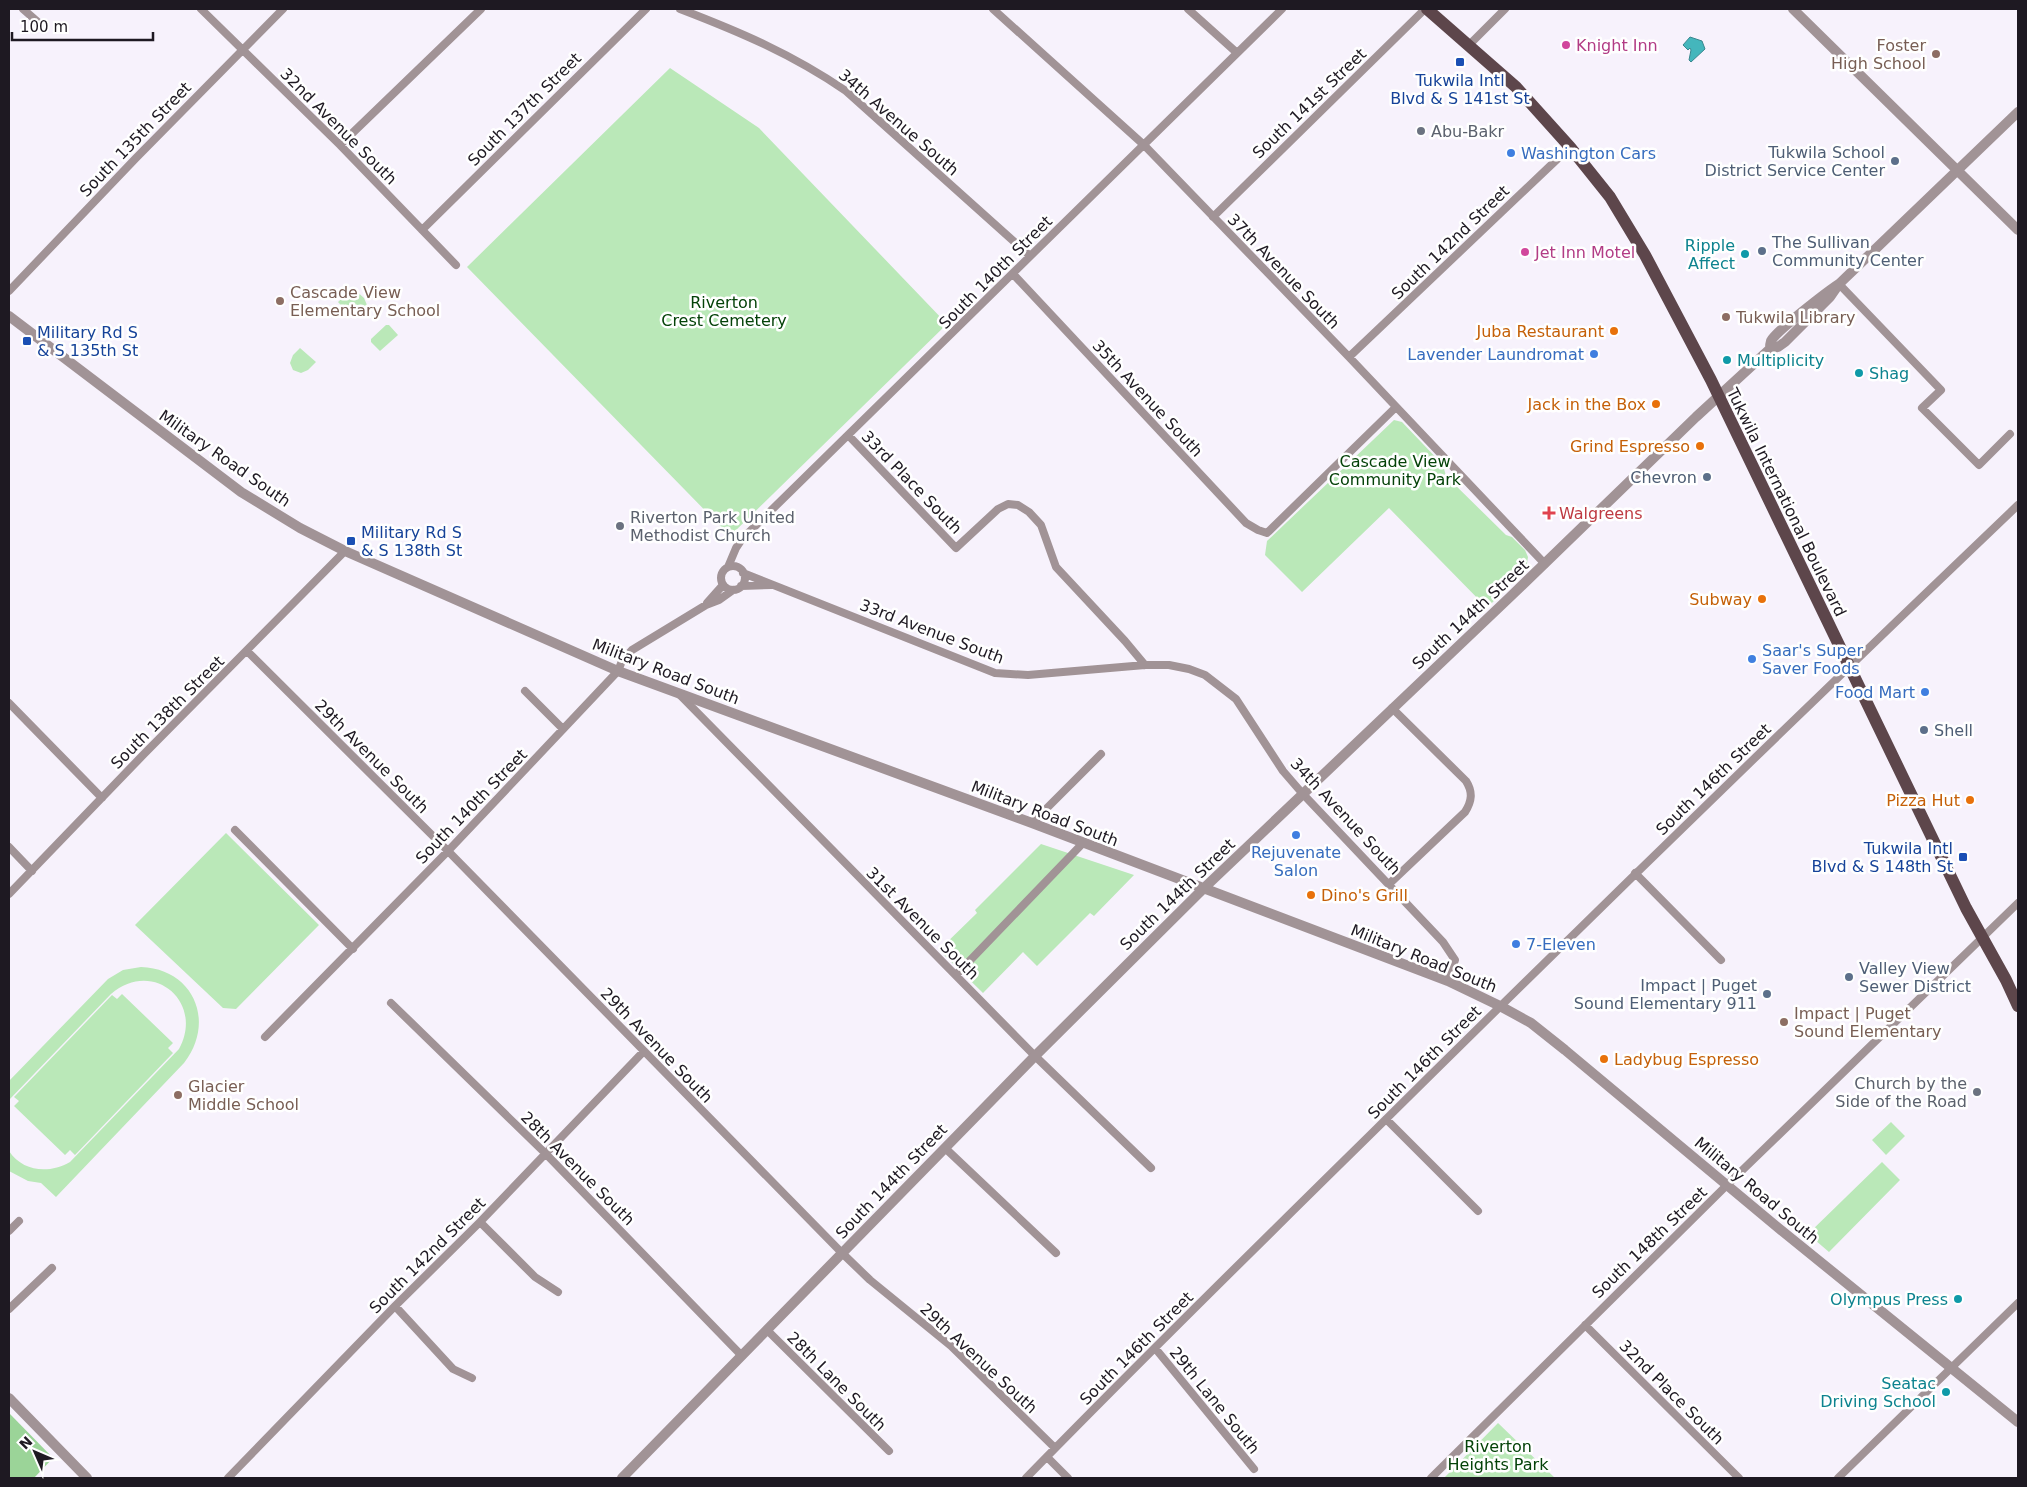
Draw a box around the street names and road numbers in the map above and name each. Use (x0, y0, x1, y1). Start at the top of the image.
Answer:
street label: South 141st Street (1249, 44, 1370, 162)
street label: South 137th Street (464, 49, 585, 170)
street label: 32nd Avenue South (276, 64, 401, 189)
street label: 34th Avenue South (835, 65, 963, 180)
street label: South 135th Street (76, 78, 195, 201)
street label: South 142nd Street (1388, 181, 1513, 303)
street label: 37th Avenue South (1224, 210, 1344, 333)
street label: South 140th Street (935, 212, 1056, 333)
street label: 35th Avenue South (1089, 336, 1207, 461)
street label: Tukwila International Boulevard (1722, 384, 1850, 620)
street label: Military Road South (155, 406, 294, 511)
street label: 33rd Place South (858, 427, 966, 538)
street label: South 144th Street (1408, 556, 1532, 673)
street label: 33rd Avenue South (857, 595, 1007, 668)
street label: Military Road South (590, 635, 742, 708)
street label: South 138th Street (107, 652, 228, 773)
street label: 29th Avenue South (311, 696, 432, 817)
street label: South 146th Street (1652, 720, 1775, 839)
street label: South 140th Street (412, 745, 531, 868)
street label: 34th Avenue South (1287, 754, 1405, 879)
street label: Military Road South (969, 777, 1121, 850)
street label: South 144th Street (1116, 835, 1239, 954)
street label: 31st Avenue South (863, 863, 983, 983)
street label: Military Road South (1348, 920, 1500, 997)
street label: 29th Avenue South (597, 984, 717, 1107)
street label: South 146th Street (1364, 1002, 1485, 1123)
street label: 28th Avenue South (517, 1108, 638, 1229)
street label: South 144th Street (832, 1120, 951, 1243)
street label: Military Road South (1691, 1133, 1823, 1248)
street label: South 148th Street (1588, 1183, 1711, 1302)
street label: South 142nd Street (365, 1193, 489, 1317)
street label: South 146th Street (1076, 1288, 1197, 1409)
street label: 29th Avenue South (916, 1299, 1041, 1417)
street label: 28th Lane South (783, 1328, 890, 1435)
street label: 32nd Place South (1615, 1336, 1728, 1449)
street label: 29th Lane South (1166, 1343, 1264, 1458)

